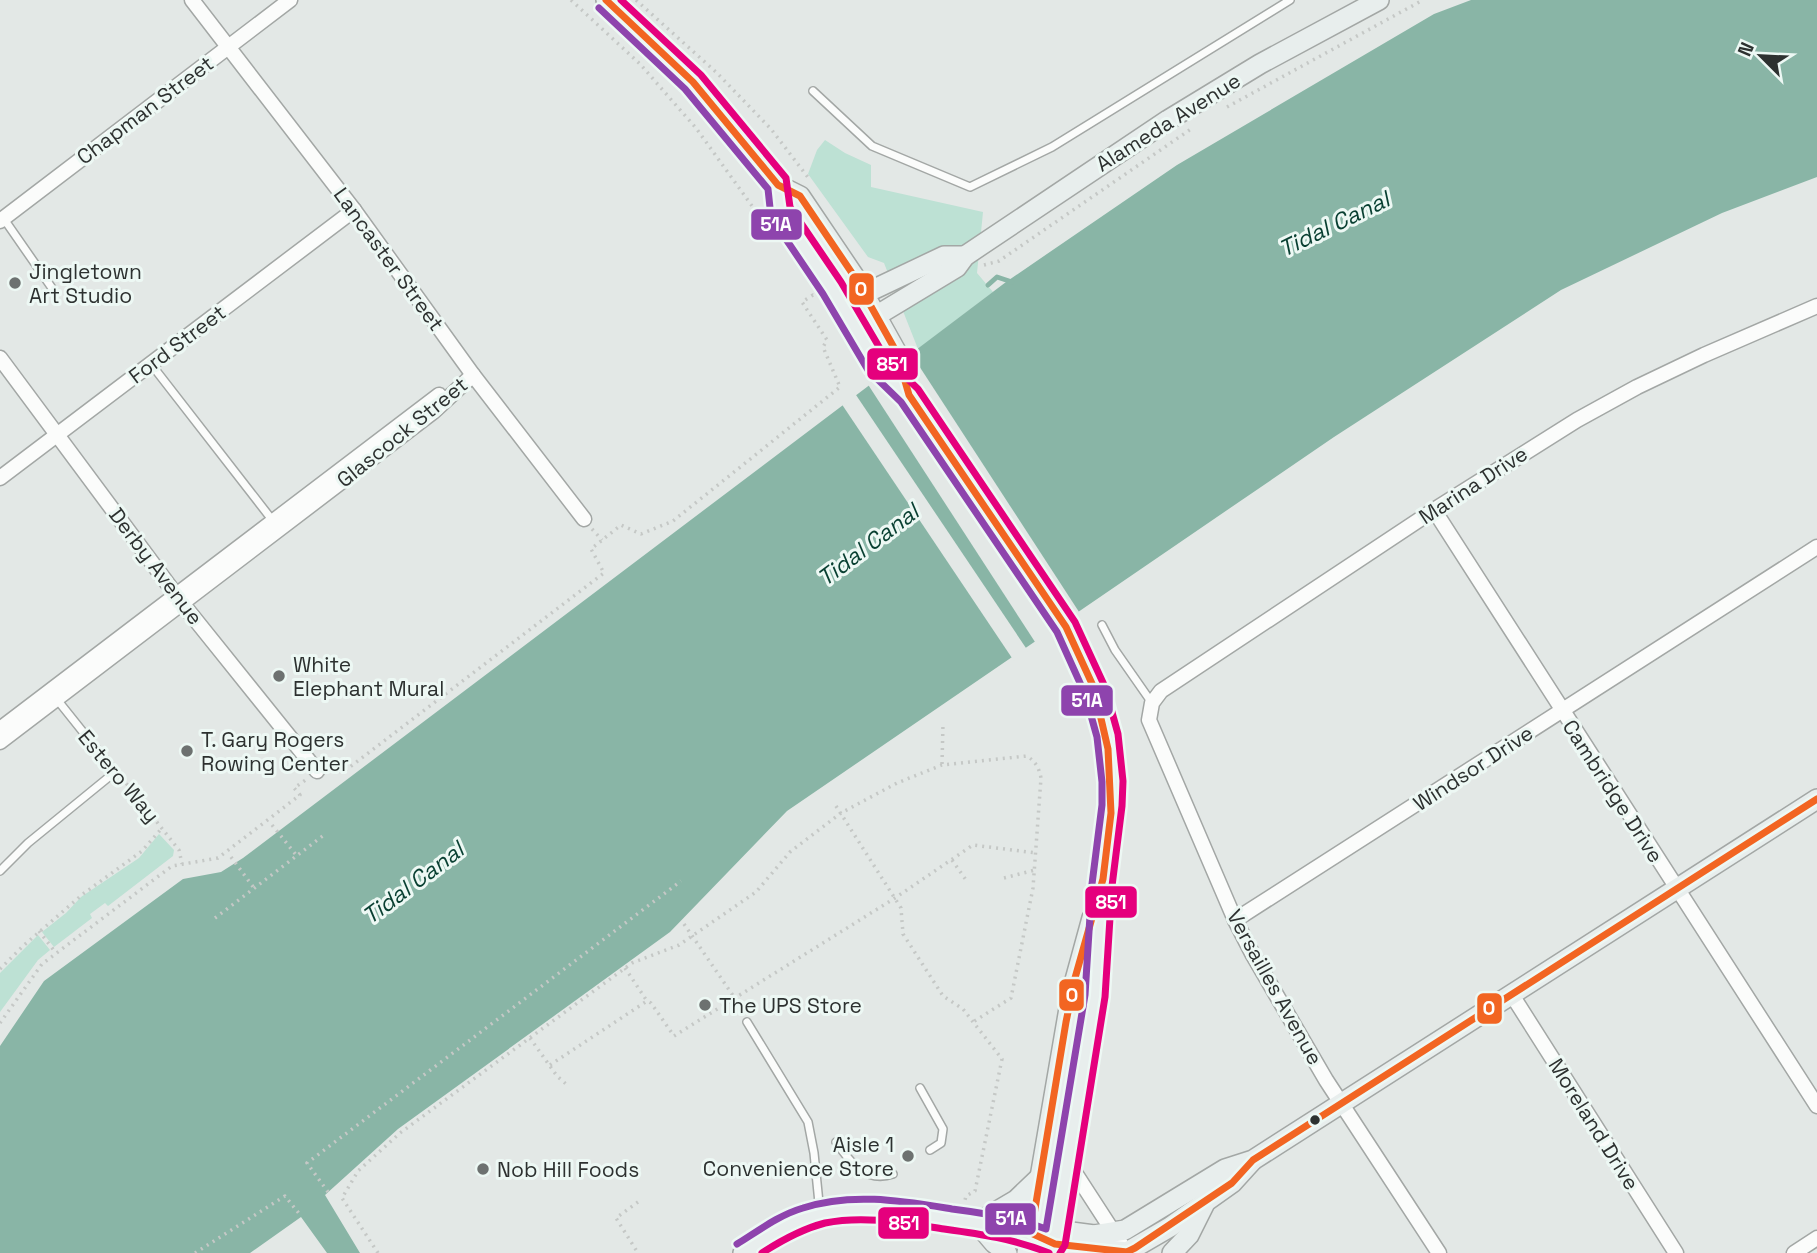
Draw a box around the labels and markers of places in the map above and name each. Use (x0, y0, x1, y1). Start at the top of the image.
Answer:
place label: Jingletown Art Studio (29, 258, 142, 309)
marker: Jingletown Art Studio (7, 275, 23, 291)
place label: White Elephant Mural (293, 651, 444, 702)
marker: White Elephant Mural (271, 668, 287, 684)
place label: T. Gary Rogers Rowing Center (201, 726, 349, 777)
marker: T. Gary Rogers Rowing Center (179, 743, 195, 759)
place label: The UPS Store (719, 992, 862, 1019)
marker: The UPS Store (697, 997, 713, 1013)
unlabelled marker (1308, 1113, 1322, 1127)
place label: Aisle 1 Convenience Store (703, 1131, 894, 1182)
marker: Aisle 1 Convenience Store (900, 1148, 916, 1164)
place label: Nob Hill Foods (497, 1156, 639, 1183)
marker: Nob Hill Foods (475, 1161, 491, 1177)

